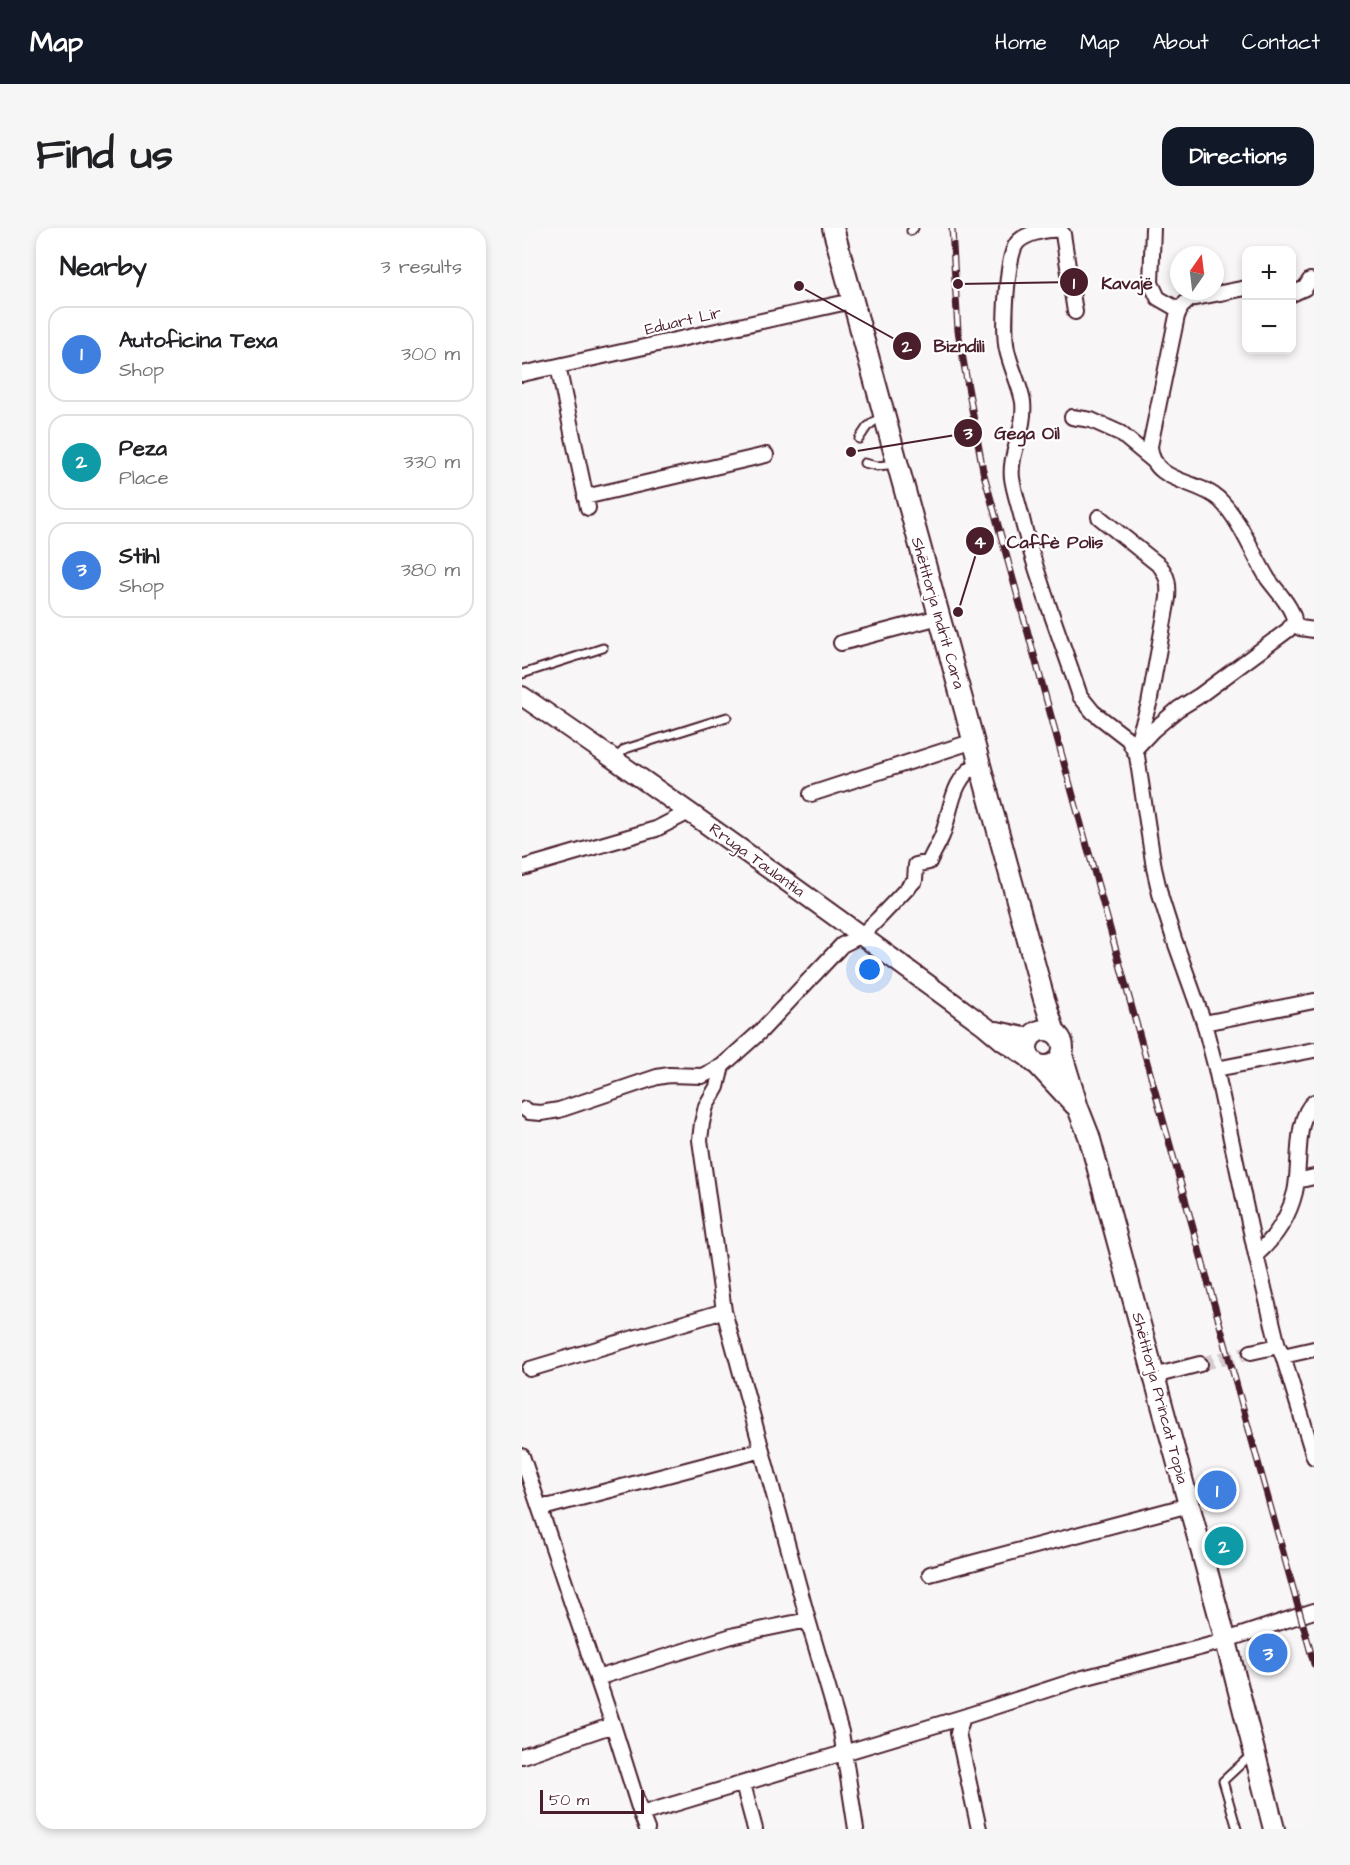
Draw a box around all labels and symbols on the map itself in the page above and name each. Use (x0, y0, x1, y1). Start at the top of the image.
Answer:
north arrow (1170, 246, 1224, 300)
callout: Kavajë (1059, 264, 1165, 300)
text: 1 (1073, 271, 1076, 296)
text: Kavajë (1101, 271, 1153, 296)
street label: Eduart Lir (643, 301, 724, 340)
callout: Bizndili (892, 328, 997, 364)
text: 2 (901, 334, 913, 359)
text: Bizndili (934, 334, 985, 359)
callout: Gega Oil (953, 415, 1072, 451)
text: 3 (962, 421, 973, 446)
text: Gega Oil (994, 421, 1060, 447)
callout: Caffè Polis (965, 523, 1115, 559)
text: 4 (974, 530, 987, 555)
text: Caffè Polis (1007, 530, 1103, 555)
street label: Shëtitorja Indrit Cara (906, 535, 970, 691)
street label: Rruga Taulantia (704, 818, 809, 903)
your location (855, 955, 884, 984)
street label: Shëtitorja Princat Topia (1127, 1310, 1193, 1486)
pin: 1 (1198, 1468, 1236, 1512)
pin: 2 (1204, 1524, 1244, 1568)
pin: 3 (1248, 1630, 1288, 1676)
scale bar (540, 1787, 644, 1814)

